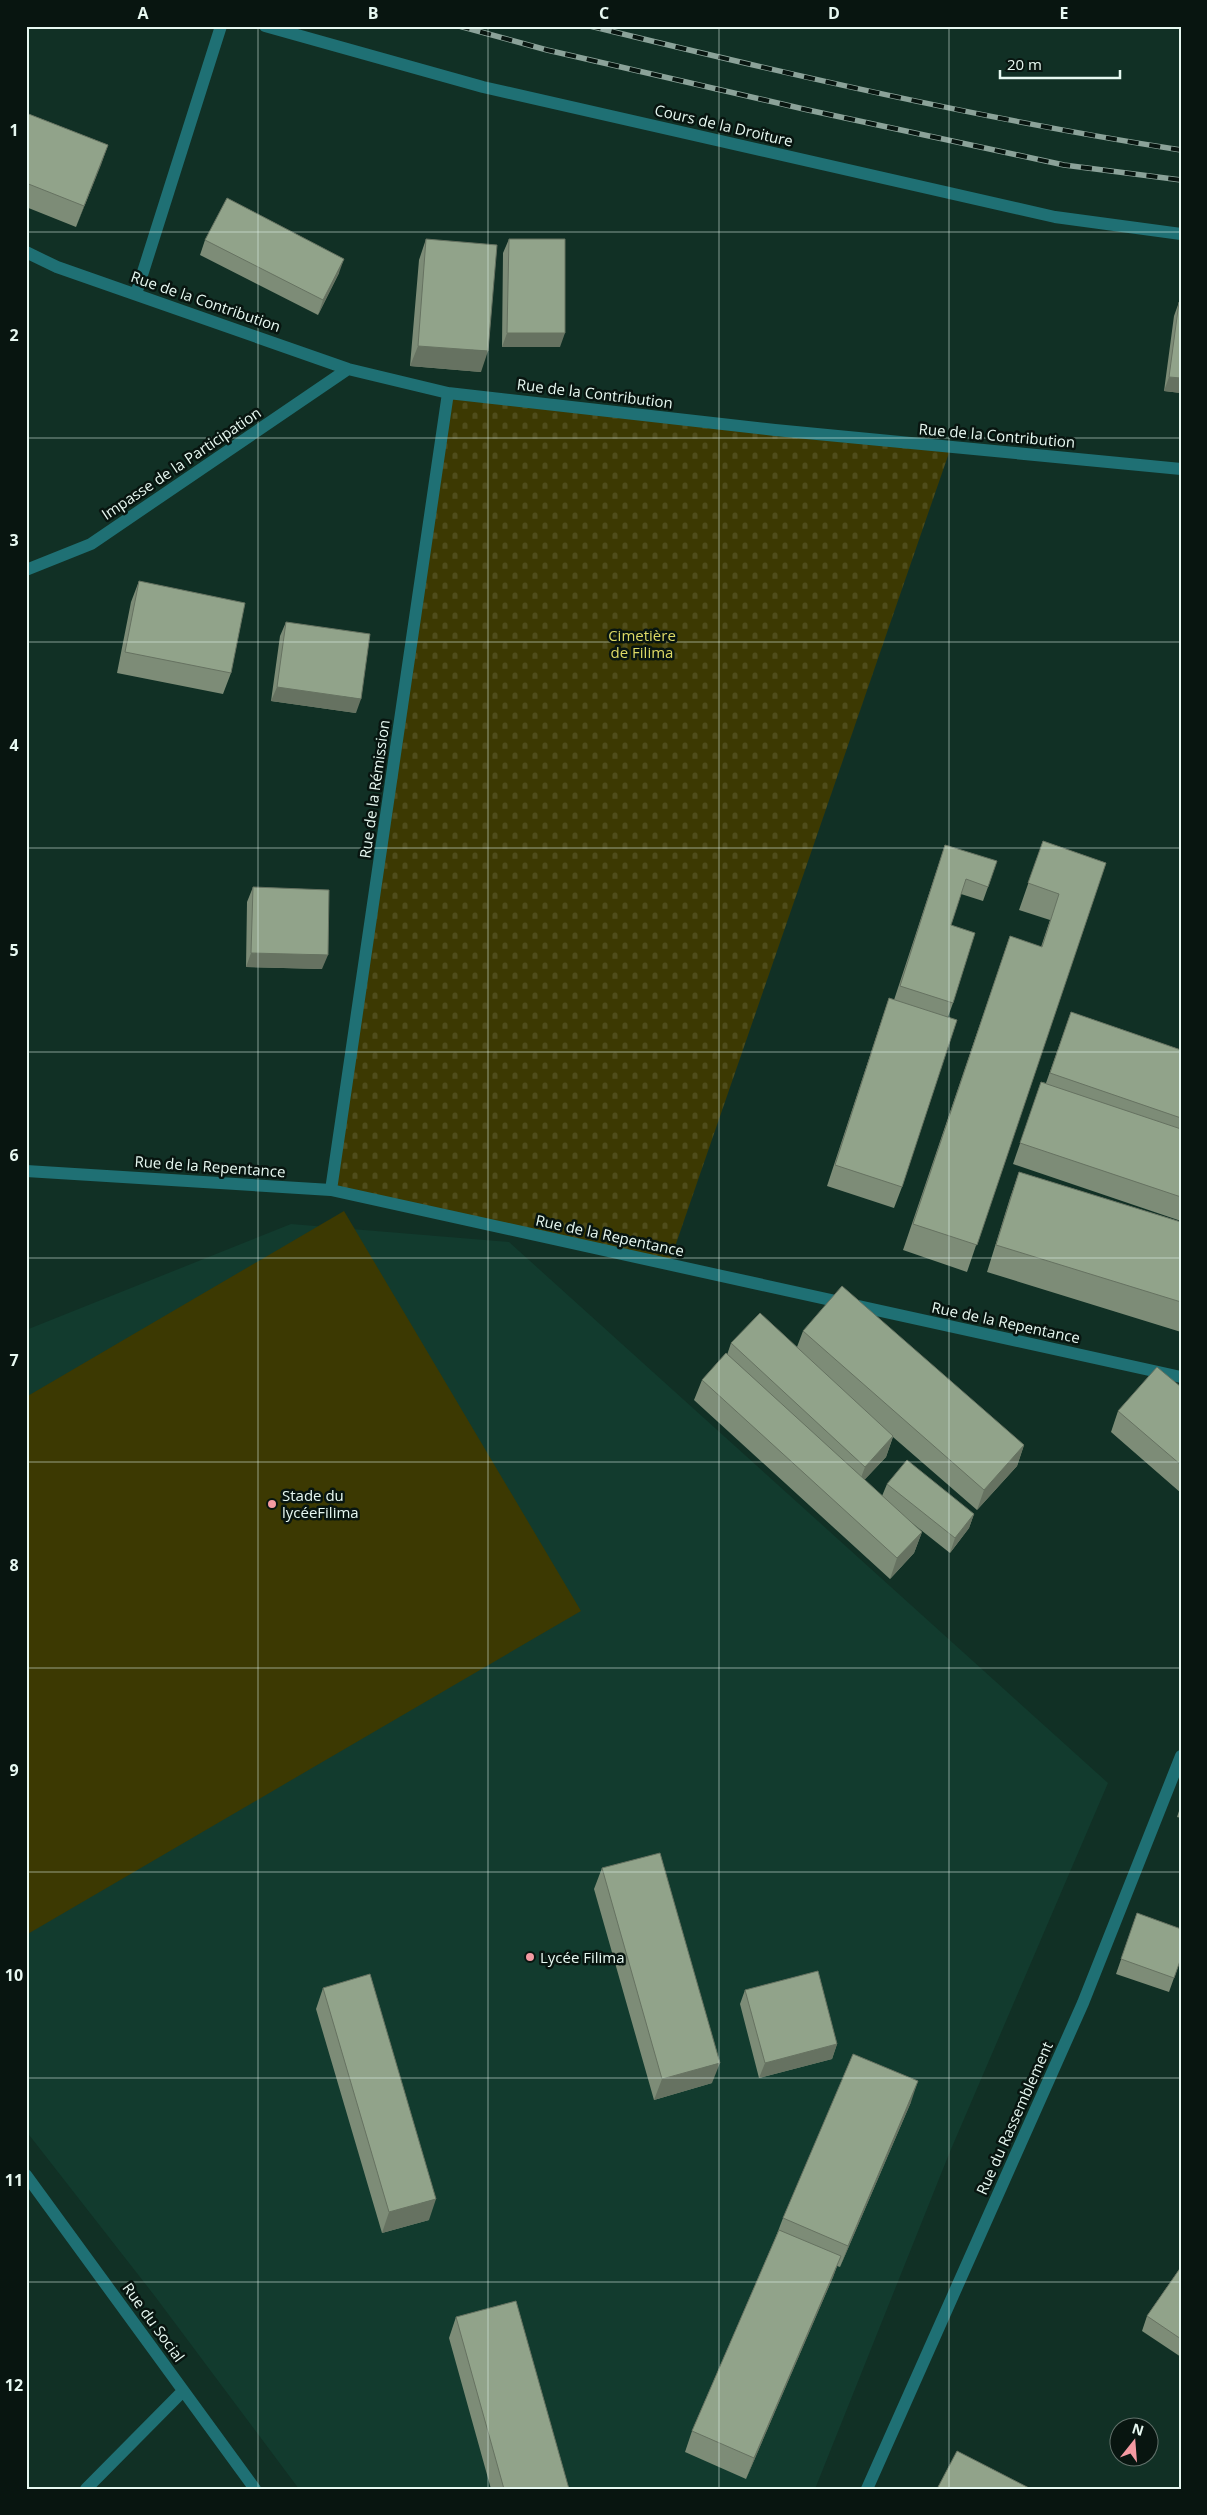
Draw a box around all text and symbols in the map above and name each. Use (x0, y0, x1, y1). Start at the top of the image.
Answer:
text: A (137, 2, 149, 24)
text: B (368, 2, 378, 24)
text: C (599, 2, 609, 24)
text: D (828, 2, 840, 24)
text: E (1060, 2, 1069, 24)
scale bar (1000, 48, 1120, 80)
text: 20 m (1007, 54, 1042, 74)
street label: Cours de la Droiture (653, 99, 795, 151)
text: 1 (9, 119, 19, 141)
street label: Rue de la Contribution (129, 266, 283, 336)
text: 2 (9, 324, 19, 346)
street label: Rue de la Contribution (516, 374, 674, 412)
street label: Impasse de la Participation (97, 402, 265, 524)
street label: Rue de la Contribution (918, 418, 1076, 452)
text: 3 (9, 529, 19, 551)
park label: Cimetière de Filima (608, 625, 676, 662)
street label: Rue de la Rémission (354, 718, 394, 860)
text: 4 (9, 734, 19, 756)
text: 5 (9, 939, 19, 961)
text: 6 (9, 1144, 19, 1166)
street label: Rue de la Repentance (134, 1151, 286, 1181)
street label: Rue de la Repentance (534, 1209, 686, 1261)
street label: Rue de la Repentance (930, 1296, 1082, 1348)
text: 7 (9, 1349, 19, 1371)
place label: Stade du lycéeFilima (282, 1485, 359, 1522)
marker: Stade du lycéeFilima (266, 1498, 278, 1510)
text: 8 (9, 1554, 19, 1576)
text: 9 (9, 1759, 19, 1781)
place label: Lycée Filima (540, 1947, 625, 1967)
marker: Lycée Filima (524, 1951, 536, 1963)
text: 10 (5, 1964, 23, 1986)
street label: Rue du Rassemblement (971, 2038, 1057, 2198)
text: 11 (5, 2169, 23, 2191)
street label: Rue du Social (118, 2278, 190, 2366)
text: 12 (5, 2374, 23, 2396)
north arrow (1110, 2418, 1160, 2468)
text: N (1130, 2418, 1146, 2440)

